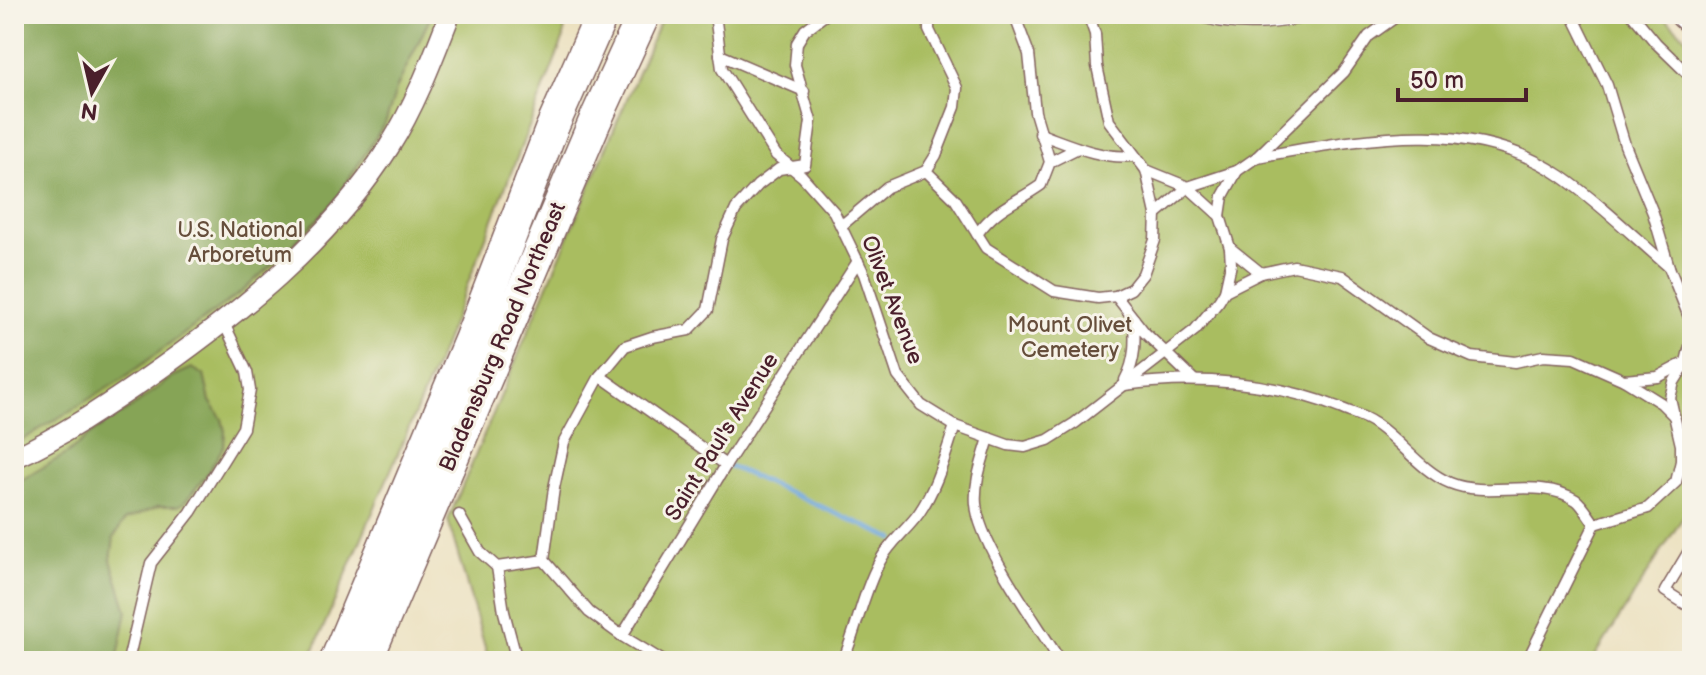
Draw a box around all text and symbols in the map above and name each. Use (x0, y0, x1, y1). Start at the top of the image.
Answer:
north arrow (52, 52, 132, 132)
scale bar (1398, 52, 1526, 102)
text: 50 m (1410, 66, 1464, 95)
text: N (79, 96, 99, 125)
street label: Bladensburg Road Northeast (434, 198, 572, 476)
park label: U.S. National Arboretum (177, 217, 303, 269)
street label: Olivet Avenue (855, 232, 929, 368)
park label: Mount Olivet Cemetery (1008, 312, 1133, 364)
street label: Saint Paul's Avenue (659, 348, 785, 526)

